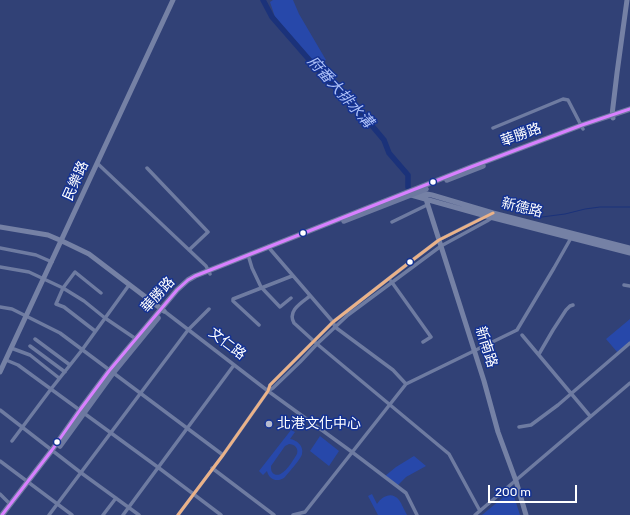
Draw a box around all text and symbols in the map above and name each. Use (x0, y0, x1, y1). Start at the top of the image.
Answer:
water label: 府番大排水溝 (303, 53, 377, 131)
street label: 華勝路 (498, 120, 544, 150)
street label: 民樂路 (60, 158, 92, 204)
unlabelled marker (428, 177, 438, 187)
street label: 新德路 (500, 195, 544, 221)
unlabelled marker (298, 228, 308, 238)
unlabelled marker (405, 257, 415, 267)
street label: 華勝路 (138, 274, 178, 316)
street label: 新南路 (472, 324, 500, 370)
street label: 文仁路 (205, 325, 249, 363)
place label: 北港文化中心 (277, 416, 361, 432)
marker: 北港文化中心 (264, 419, 274, 429)
unlabelled marker (52, 437, 62, 447)
scale bar (490, 477, 579, 503)
text: 200 m (495, 485, 531, 499)

